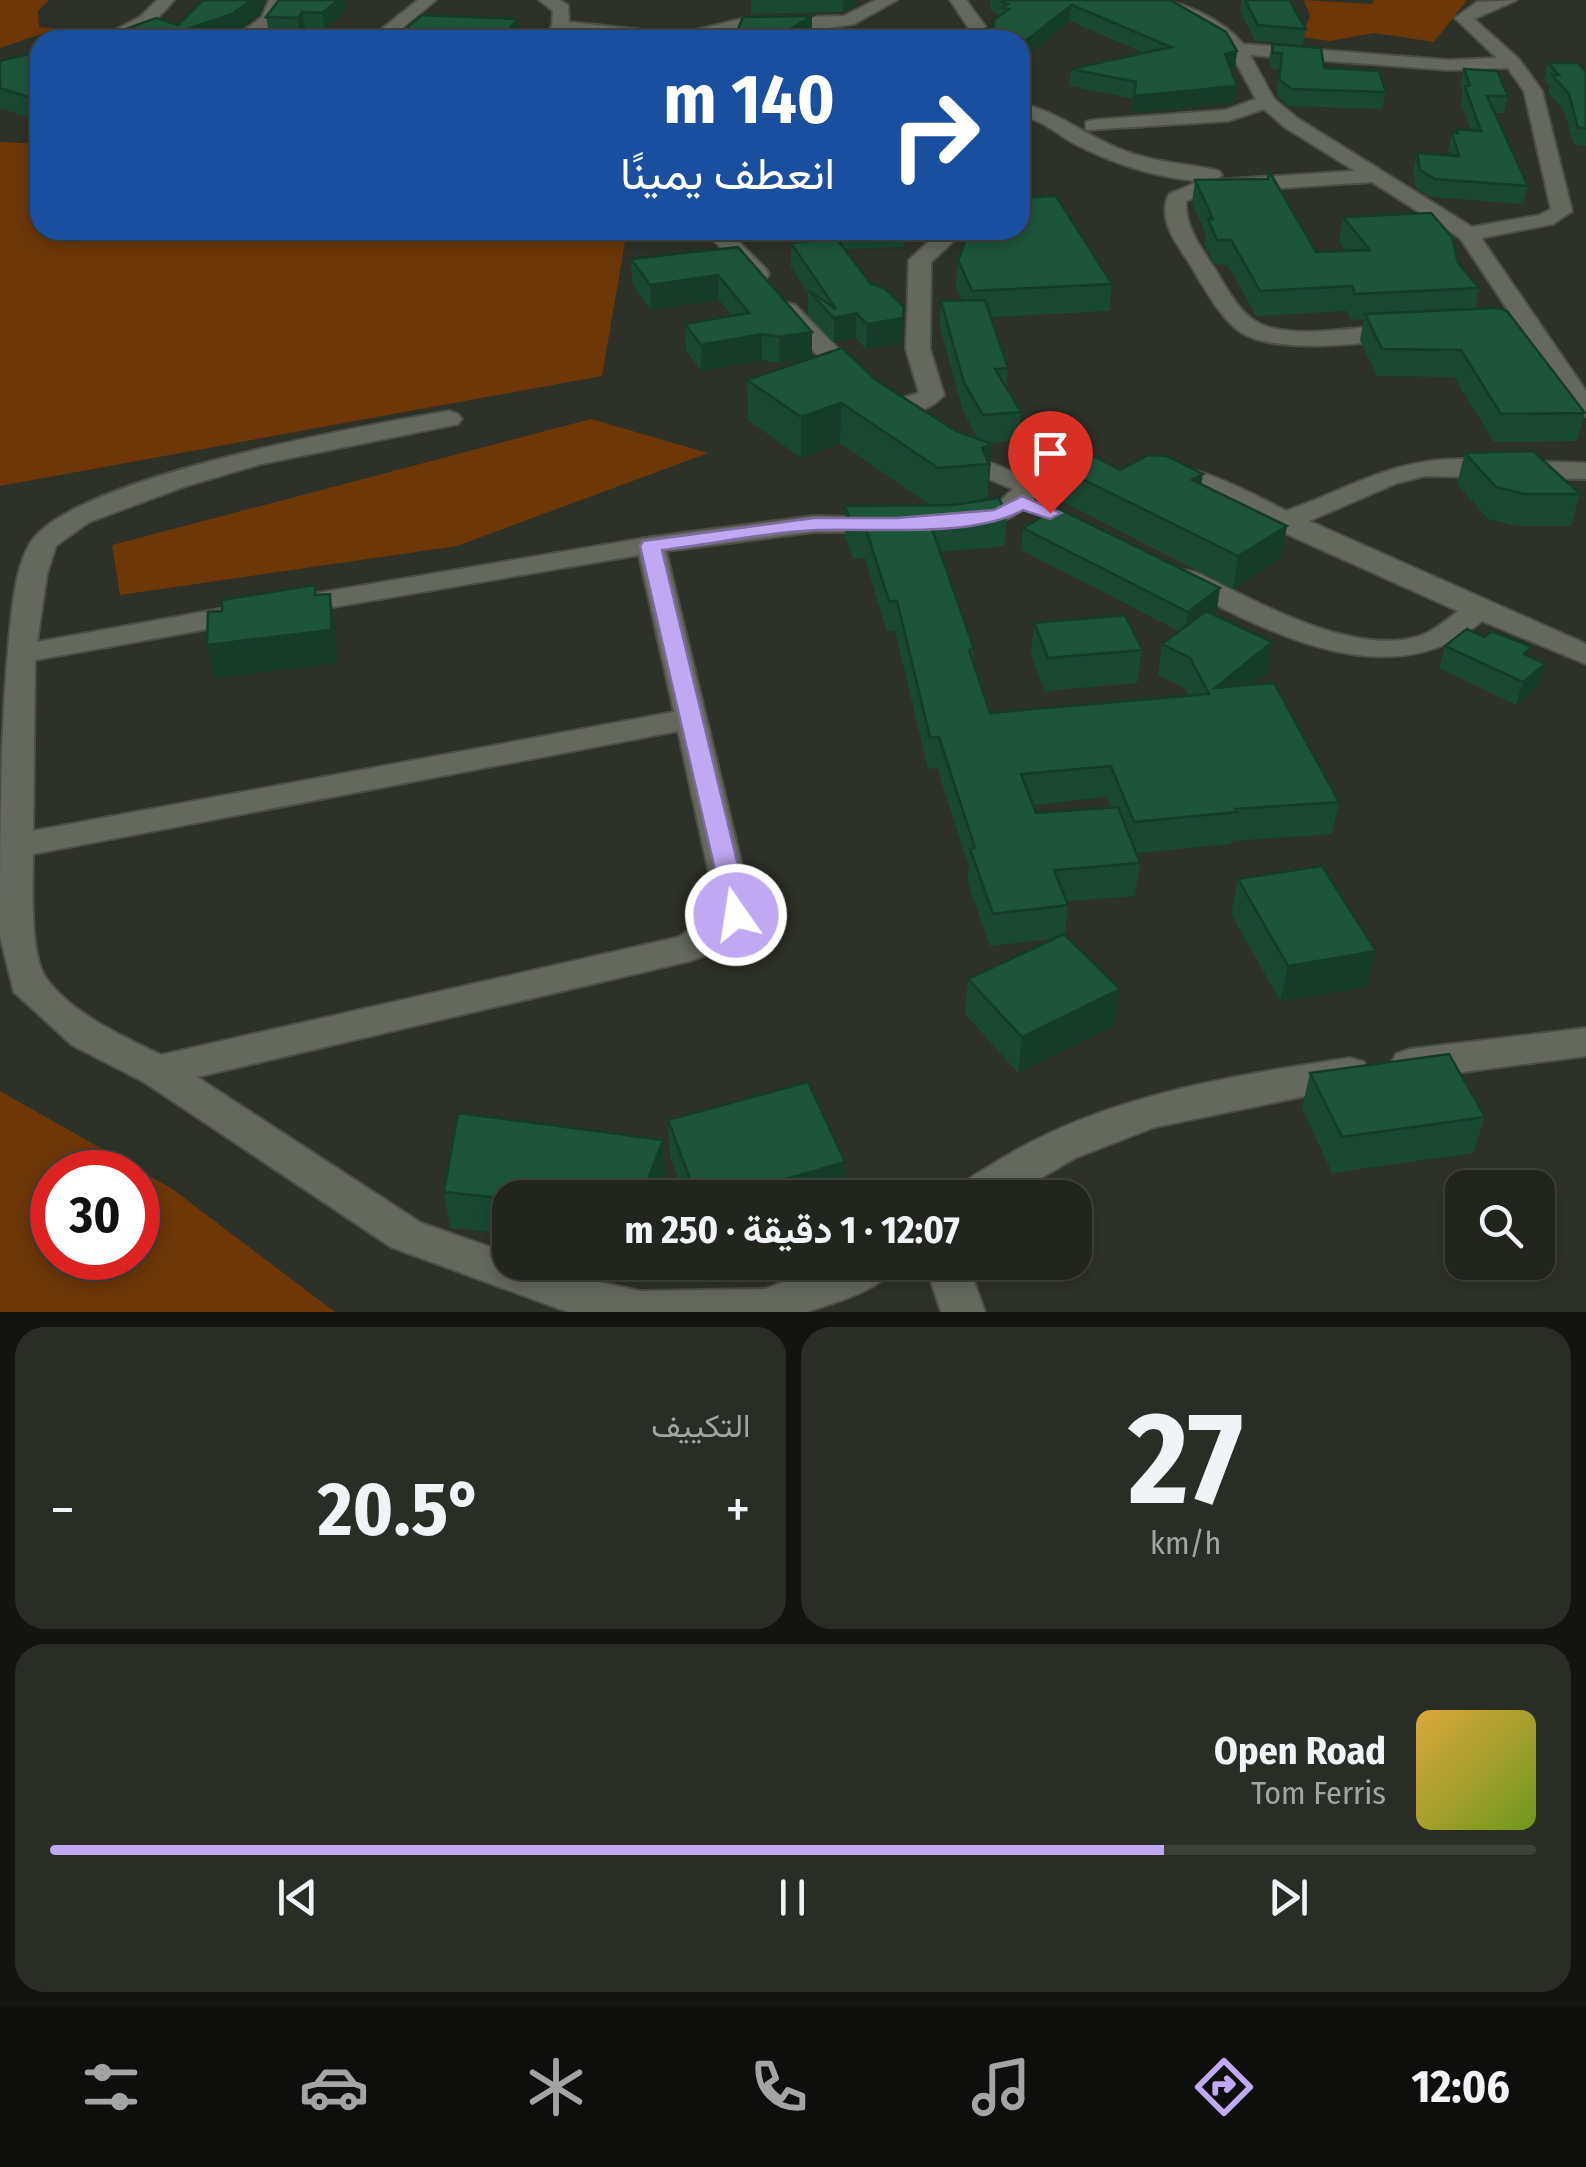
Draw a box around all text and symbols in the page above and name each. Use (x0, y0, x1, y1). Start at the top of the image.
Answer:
text: 140 m (663, 58, 835, 142)
icon: right (870, 70, 1000, 200)
text: انعطف يمينًا (620, 147, 835, 201)
pin (1008, 411, 1093, 514)
icon: arrive (1023, 426, 1078, 481)
position arrow (684, 863, 788, 967)
speed limit sign: 30 (30, 1150, 160, 1280)
map controls (1445, 1170, 1555, 1280)
button: search (1445, 1170, 1555, 1280)
text: 12:07 · 1 دقيقة · 250 m (624, 1207, 960, 1253)
text: 27 (1128, 1381, 1243, 1537)
text: التكييف (651, 1407, 751, 1445)
text: 20.5° (318, 1465, 483, 1555)
text: − (50, 1477, 75, 1543)
text: + (725, 1477, 751, 1543)
text: km/h (1150, 1524, 1221, 1562)
text: Open Road (1214, 1728, 1386, 1774)
text: Tom Ferris (1251, 1774, 1386, 1812)
icon: previous (270, 1870, 325, 1925)
icon: pause (765, 1870, 820, 1925)
icon: next (1261, 1870, 1316, 1925)
icon: filters (76, 2052, 146, 2122)
icon: car (299, 2052, 369, 2122)
icon: climate (521, 2052, 591, 2122)
icon: phone (744, 2052, 814, 2122)
icon: music (966, 2052, 1036, 2122)
icon: directions (1189, 2052, 1259, 2122)
text: 12:06 (1411, 2060, 1510, 2114)

